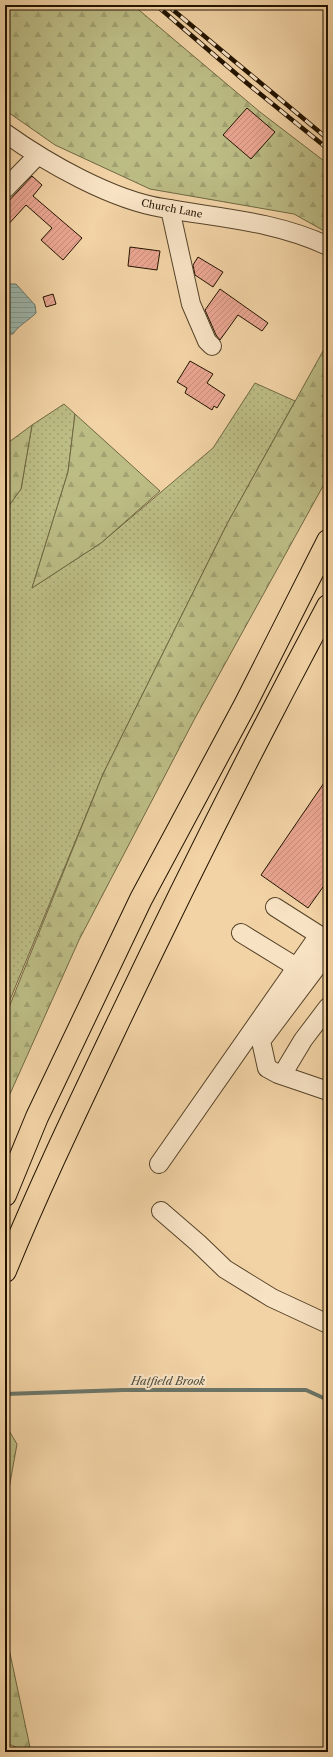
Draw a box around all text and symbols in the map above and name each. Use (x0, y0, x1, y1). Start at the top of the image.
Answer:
street label: Church Lane (140, 196, 204, 221)
water label: Hatfield Brook (130, 1374, 205, 1388)

